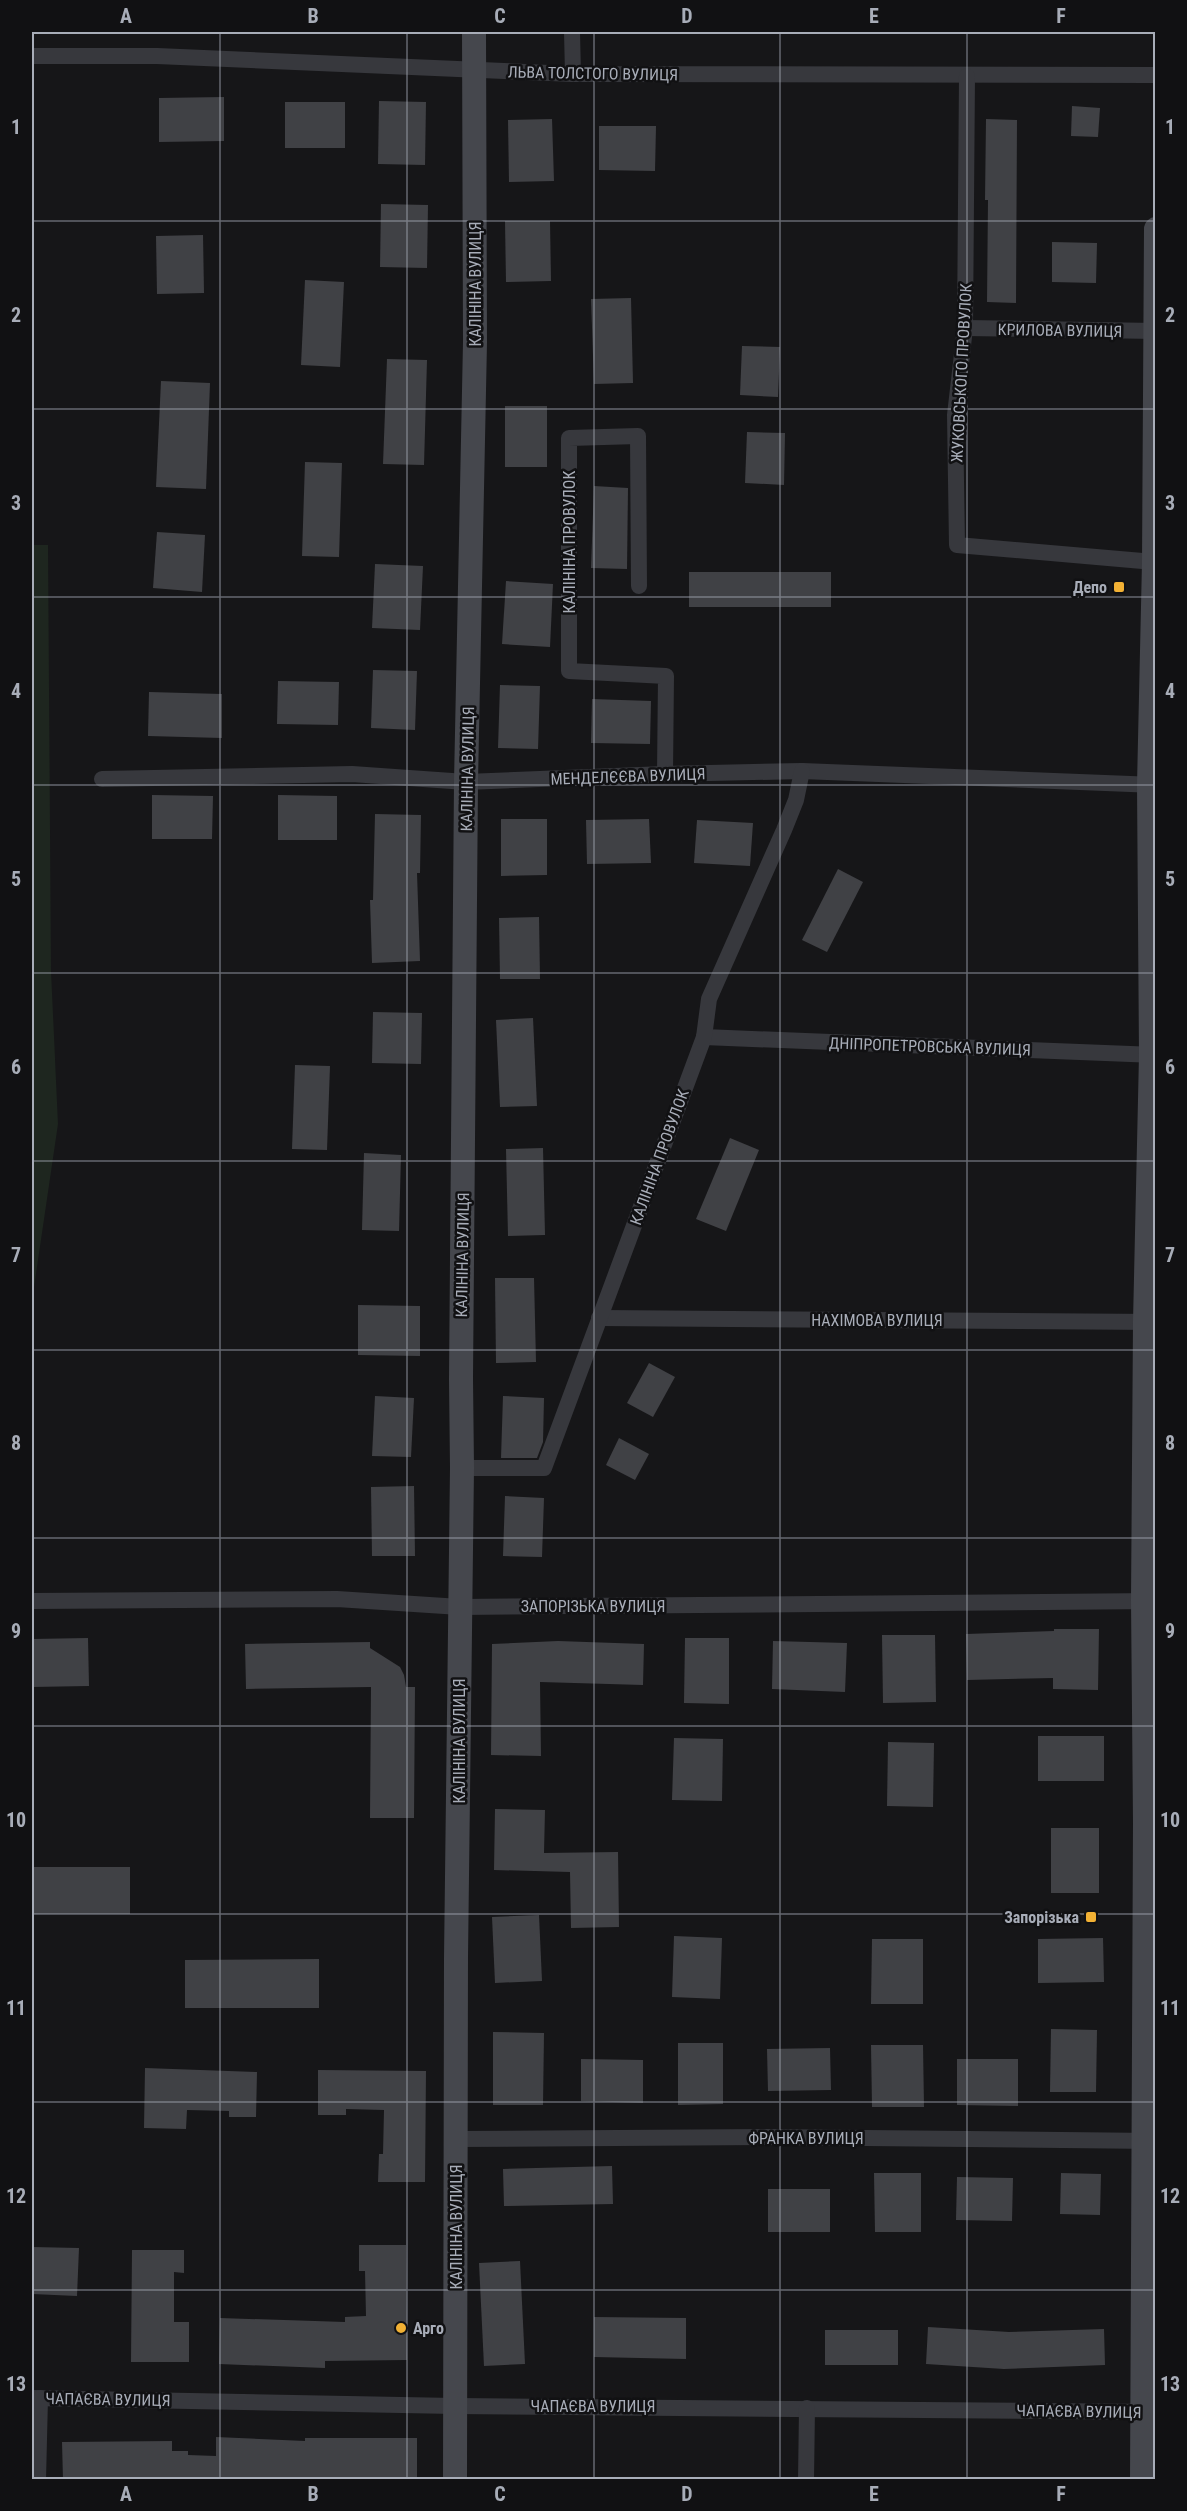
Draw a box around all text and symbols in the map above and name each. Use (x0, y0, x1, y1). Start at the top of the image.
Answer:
text: A (120, 4, 132, 28)
text: B (307, 4, 319, 28)
text: C (494, 4, 506, 28)
text: D (681, 4, 693, 28)
text: E (869, 4, 879, 28)
text: F (1056, 4, 1066, 28)
street label: ЛЬВА ТОЛСТОГО ВУЛИЦЯ (508, 63, 678, 84)
text: 1 (11, 115, 21, 139)
text: 1 (1165, 115, 1175, 139)
street label: КАЛІНІНА ВУЛИЦЯ (466, 221, 485, 347)
street label: ЖУКОВСЬКОГО ПРОВУЛОК (947, 283, 976, 463)
text: 2 (11, 303, 21, 327)
text: 2 (1165, 303, 1175, 327)
street label: КРИЛОВА ВУЛИЦЯ (997, 320, 1123, 341)
street label: КАЛІНІНА ПРОВУЛОК (560, 471, 579, 613)
text: 3 (11, 491, 21, 515)
text: 3 (1165, 491, 1175, 515)
place label: Депо (1073, 578, 1107, 597)
marker: Депо (1112, 580, 1126, 594)
text: 4 (11, 679, 21, 703)
text: 4 (1165, 679, 1175, 703)
street label: КАЛІНІНА ВУЛИЦЯ (457, 706, 478, 832)
street label: МЕНДЕЛЄЄВА ВУЛИЦЯ (550, 764, 706, 789)
text: 5 (11, 867, 21, 891)
text: 5 (1165, 867, 1175, 891)
street label: ДНІПРОПЕТРОВСЬКА ВУЛИЦЯ (829, 1033, 1031, 1060)
text: 6 (11, 1055, 21, 1079)
text: 6 (1165, 1055, 1175, 1079)
street label: КАЛІНІНА ПРОВУЛОК (626, 1087, 693, 1228)
street label: КАЛІНІНА ВУЛИЦЯ (452, 1192, 473, 1318)
text: 7 (11, 1243, 21, 1267)
text: 7 (1165, 1243, 1175, 1267)
street label: НАХІМОВА ВУЛИЦЯ (811, 1311, 943, 1330)
text: 8 (11, 1431, 21, 1455)
text: 8 (1165, 1431, 1175, 1455)
street label: ЗАПОРІЗЬКА ВУЛИЦЯ (521, 1597, 665, 1616)
text: 9 (11, 1619, 21, 1643)
text: 9 (1165, 1619, 1175, 1643)
street label: КАЛІНІНА ВУЛИЦЯ (450, 1678, 469, 1804)
text: 10 (6, 1808, 26, 1832)
text: 10 (1160, 1808, 1180, 1832)
place label: Запорізька (1004, 1908, 1079, 1927)
marker: Запорізька (1084, 1910, 1098, 1924)
text: 11 (6, 1996, 26, 2020)
text: 11 (1160, 1996, 1180, 2020)
street label: ФРАНКА ВУЛИЦЯ (748, 2129, 864, 2148)
street label: КАЛІНІНА ВУЛИЦЯ (447, 2164, 466, 2290)
text: 12 (6, 2184, 26, 2208)
text: 12 (1160, 2184, 1180, 2208)
place label: Арго (413, 2319, 444, 2338)
marker: Арго (394, 2321, 408, 2335)
text: 13 (6, 2372, 26, 2396)
text: 13 (1160, 2372, 1180, 2396)
street label: ЧАПАЄВА ВУЛИЦЯ (45, 2389, 171, 2410)
street label: ЧАПАЄВА ВУЛИЦЯ (530, 2397, 656, 2416)
street label: ЧАПАЄВА ВУЛИЦЯ (1016, 2401, 1142, 2422)
text: A (120, 2482, 132, 2506)
text: B (307, 2482, 319, 2506)
text: C (494, 2482, 506, 2506)
text: D (681, 2482, 693, 2506)
text: E (869, 2482, 879, 2506)
text: F (1056, 2482, 1066, 2506)

